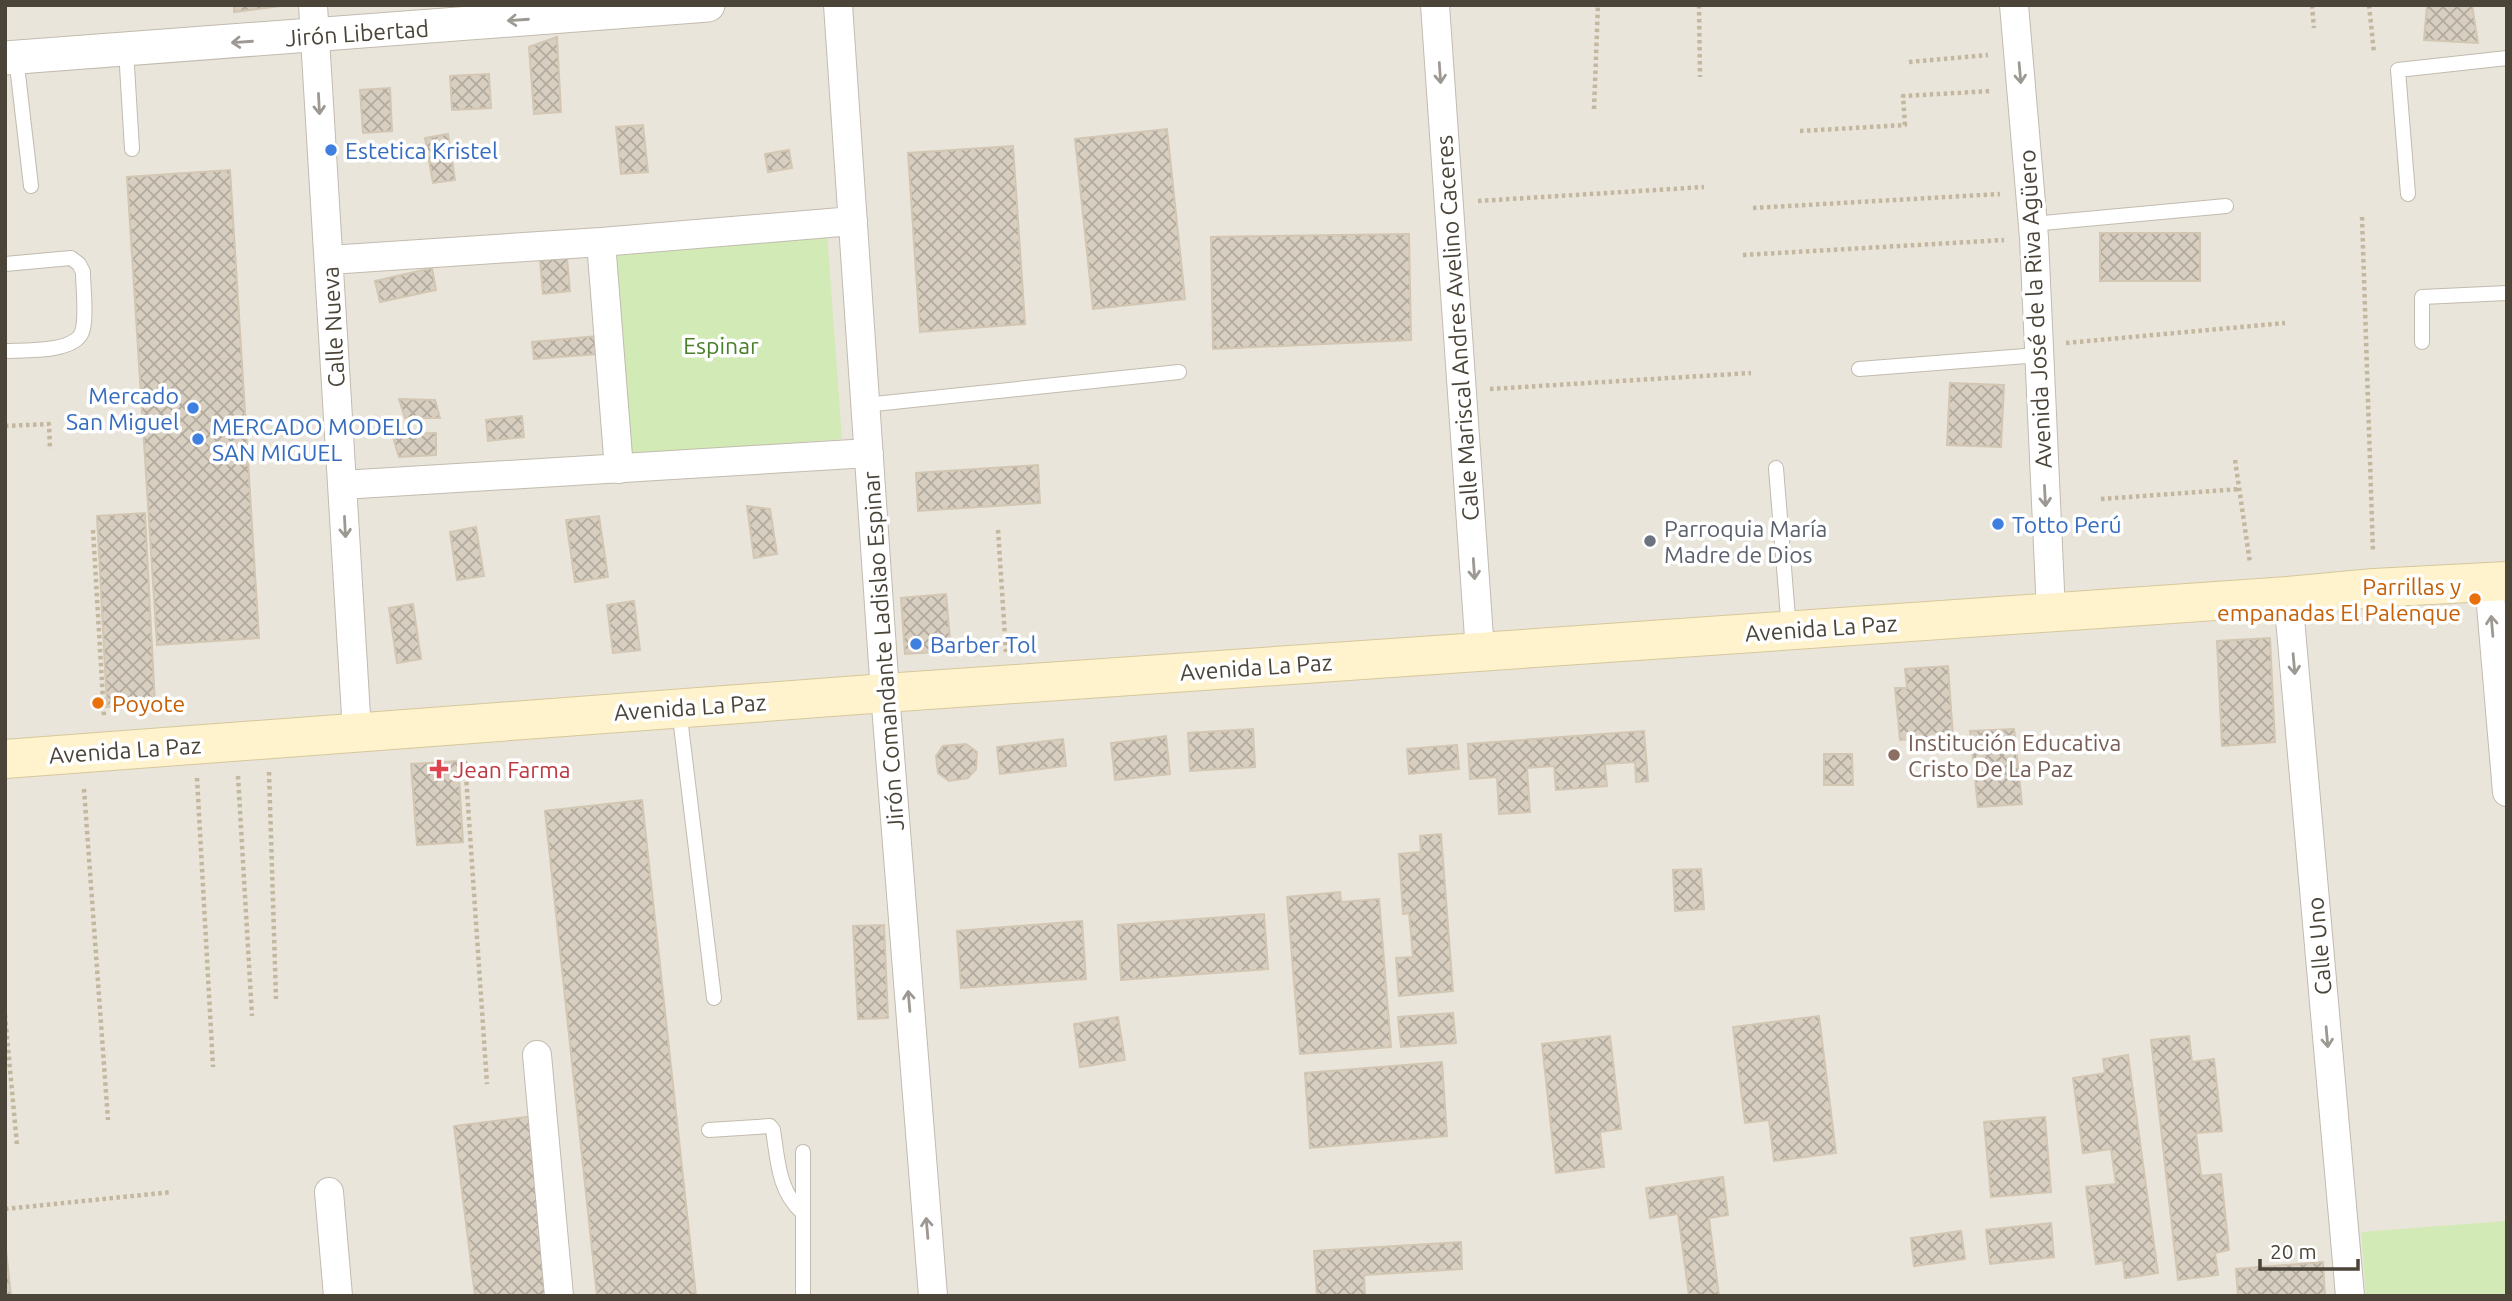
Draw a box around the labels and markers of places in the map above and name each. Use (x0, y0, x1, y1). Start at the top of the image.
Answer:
place label: Estetica Kristel (345, 138, 498, 163)
marker: Estetica Kristel (323, 142, 339, 158)
place label: Mercado San Miguel (66, 383, 179, 434)
marker: Mercado San Miguel (185, 400, 201, 416)
place label: MERCADO MODELO SAN MIGUEL (212, 414, 424, 465)
marker: MERCADO MODELO SAN MIGUEL (190, 431, 206, 447)
place label: Totto Perú (2012, 512, 2122, 537)
place label: Parroquia María Madre de Dios (1664, 516, 1827, 567)
marker: Totto Perú (1990, 516, 2006, 532)
marker: Parroquia María Madre de Dios (1642, 533, 1658, 549)
place label: Parrillas y empanadas El Palenque (2217, 574, 2461, 625)
marker: Parrillas y empanadas El Palenque (2467, 591, 2483, 607)
place label: Barber Tol (930, 632, 1036, 657)
marker: Barber Tol (908, 636, 924, 652)
place label: Poyote (112, 691, 185, 716)
marker: Poyote (90, 695, 106, 711)
place label: Institución Educativa Cristo De La Paz (1908, 730, 2121, 781)
marker: Institución Educativa Cristo De La Paz (1886, 747, 1902, 763)
place label: Jean Farma (453, 757, 571, 782)
marker: Jean Farma (431, 761, 447, 777)

